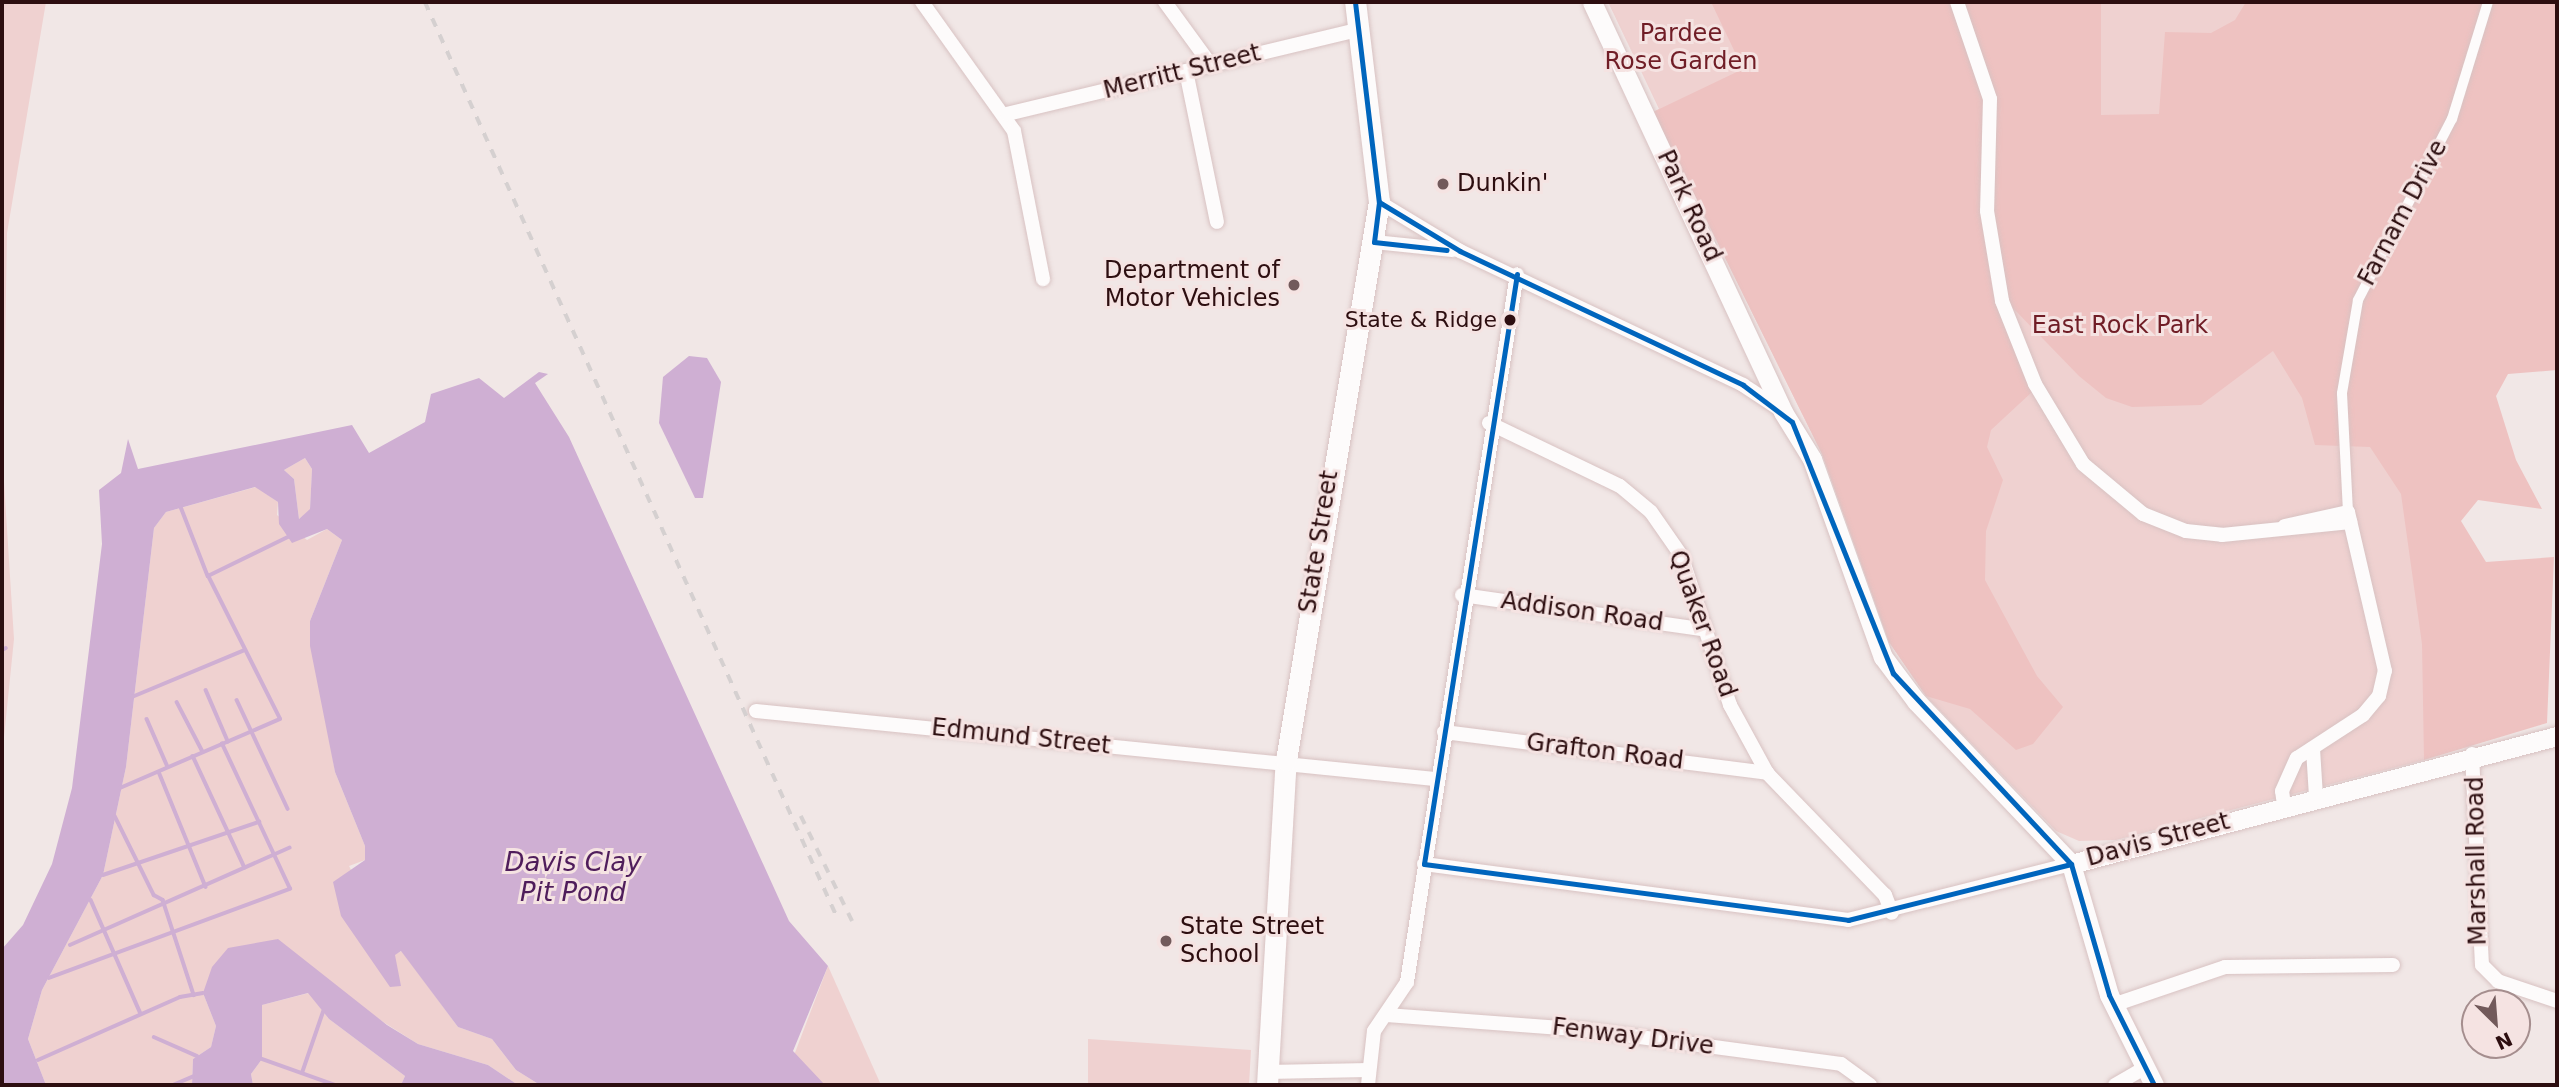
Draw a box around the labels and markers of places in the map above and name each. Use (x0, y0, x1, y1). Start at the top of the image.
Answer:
place label: Dunkin' (1457, 170, 1548, 198)
marker: Dunkin' (1435, 176, 1451, 192)
place label: Department of Motor Vehicles (1104, 257, 1280, 313)
marker: Department of Motor Vehicles (1286, 277, 1302, 293)
place label: State & Ridge (1345, 307, 1497, 333)
marker: State & Ridge (1503, 313, 1517, 327)
place label: State Street School (1180, 913, 1324, 969)
marker: State Street School (1158, 933, 1174, 949)

